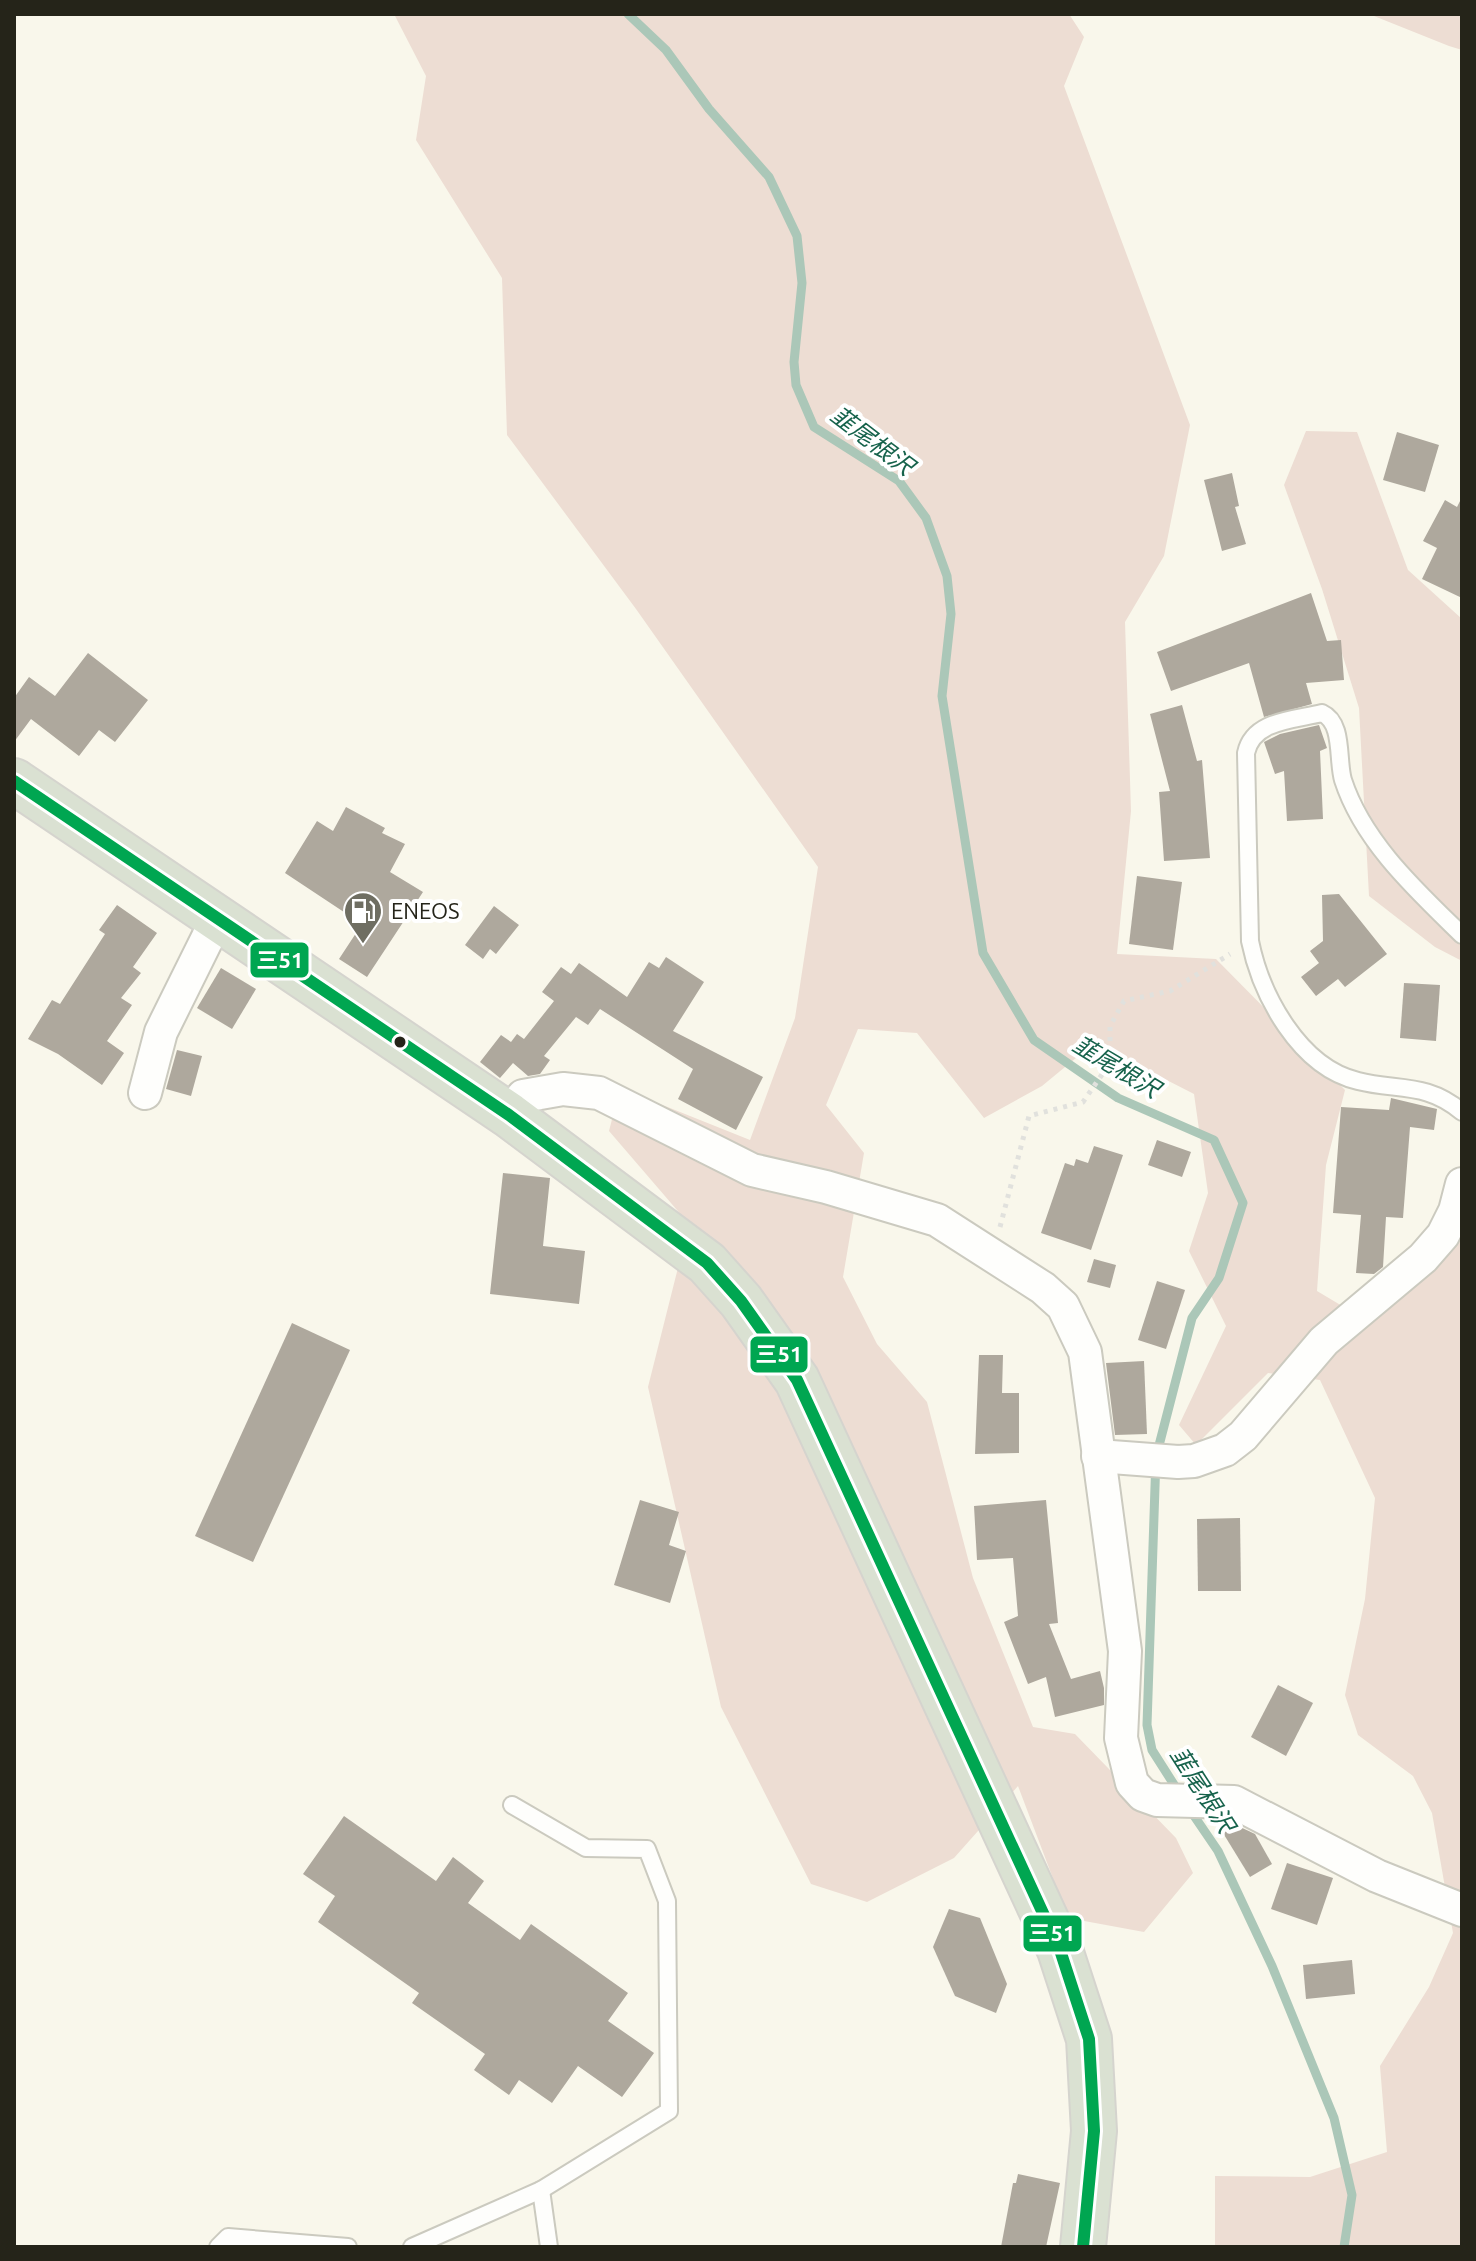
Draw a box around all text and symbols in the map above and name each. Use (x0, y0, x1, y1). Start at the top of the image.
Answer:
water label: 韮尾根沢 (826, 401, 921, 482)
fuel station icon: ENEOS (342, 890, 384, 945)
place label: ENEOS (391, 898, 460, 923)
line badge: 三51 (249, 941, 310, 979)
text: 三51 (257, 947, 303, 972)
water label: 韮尾根沢 (1068, 1030, 1167, 1104)
unlabelled marker (392, 1034, 408, 1050)
line badge: 三51 (749, 1335, 809, 1374)
text: 三51 (756, 1341, 802, 1366)
water label: 韮尾根沢 (1165, 1742, 1242, 1840)
line badge: 三51 (1022, 1914, 1083, 1953)
text: 三51 (1029, 1920, 1075, 1945)

